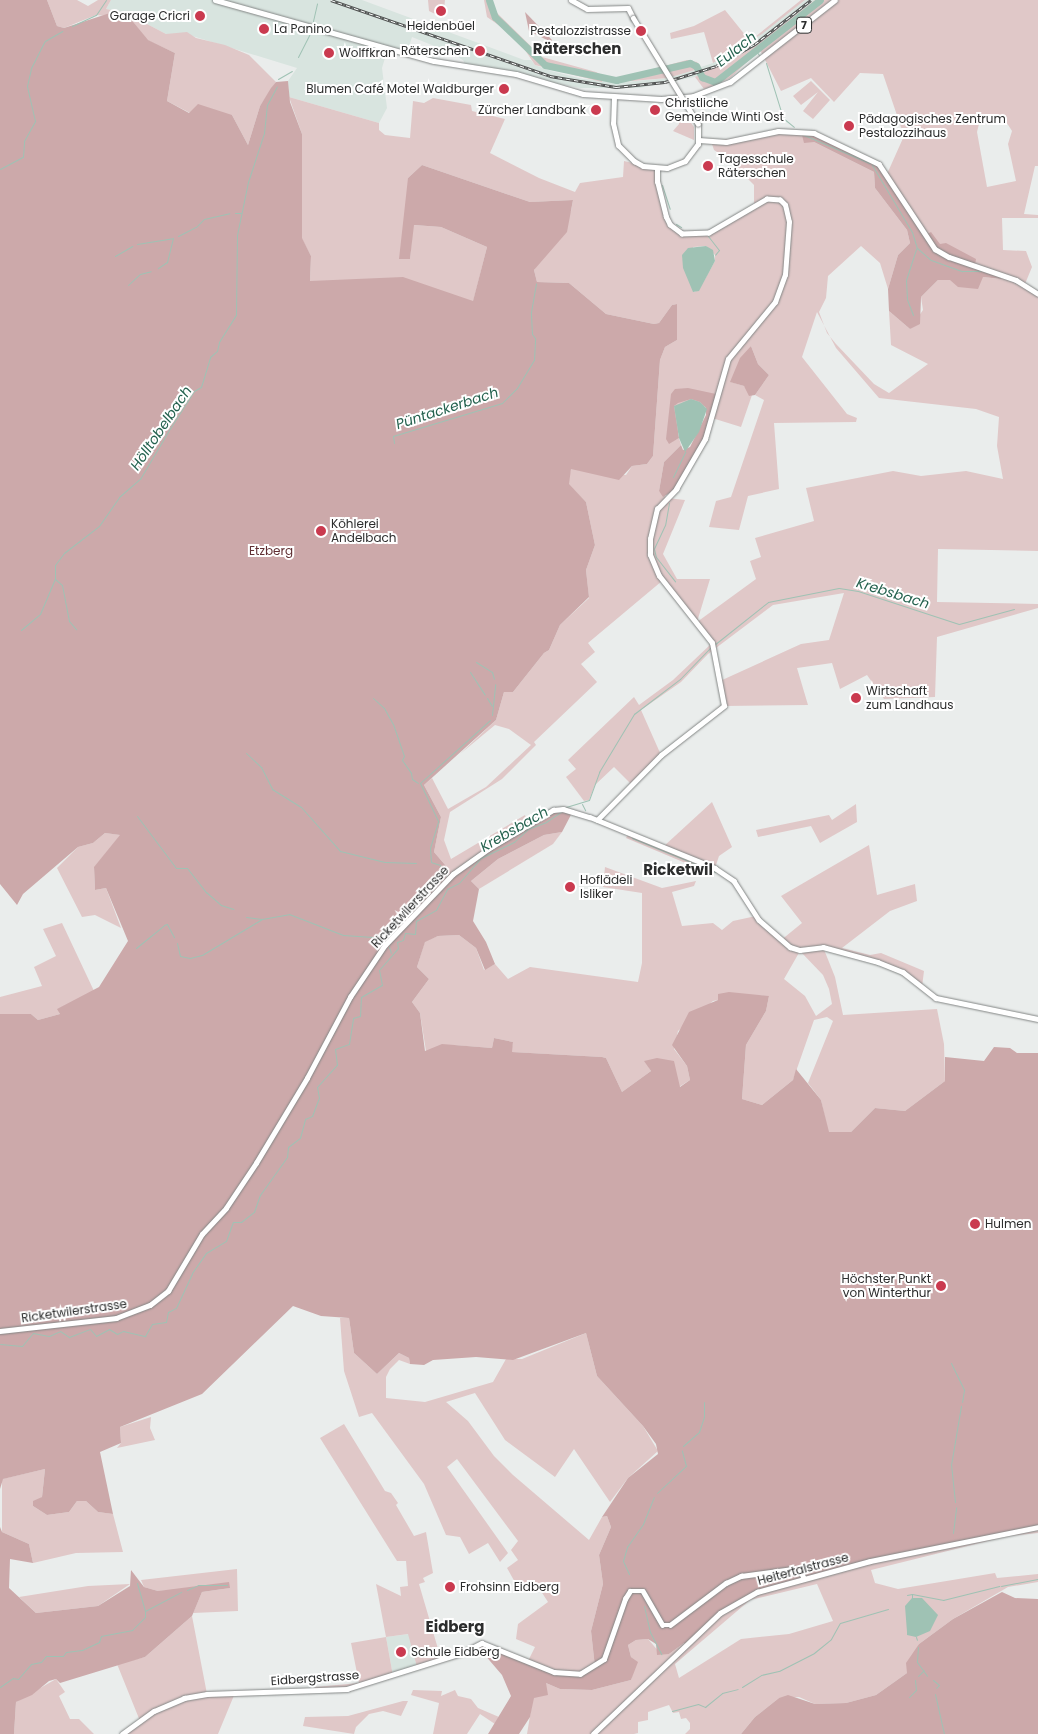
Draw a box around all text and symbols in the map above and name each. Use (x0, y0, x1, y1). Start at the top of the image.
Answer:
marker: Heidenbüel (435, 5, 447, 17)
place label: Garage Cricri (110, 9, 190, 23)
marker: Garage Cricri (194, 10, 206, 22)
road number: 7 (795, 16, 813, 34)
place label: Heidenbüel (407, 19, 475, 33)
place label: La Panino (274, 22, 332, 36)
marker: La Panino (258, 23, 270, 35)
place label: Pestalozzistrasse (530, 24, 631, 38)
marker: Pestalozzistrasse (635, 25, 647, 37)
water label: Eulach (713, 28, 759, 70)
district label: Räterschen (533, 40, 621, 58)
place label: Räterschen (401, 44, 469, 58)
marker: Räterschen (473, 44, 487, 58)
place label: Wolffkran (339, 46, 396, 60)
marker: Wolffkran (323, 47, 335, 59)
place label: Blumen Café Motel Waldburger (306, 82, 494, 96)
marker: Blumen Café Motel Waldburger (498, 83, 510, 95)
place label: Christliche Gemeinde Winti Ost (665, 96, 784, 124)
place label: Zürcher Landbank (478, 103, 586, 117)
marker: Zürcher Landbank (590, 104, 602, 116)
marker: Christliche Gemeinde Winti Ost (649, 104, 661, 116)
place label: Pädagogisches Zentrum Pestalozzihaus (859, 112, 1006, 140)
marker: Pädagogisches Zentrum Pestalozzihaus (843, 120, 855, 132)
place label: Tagesschule Räterschen (718, 152, 794, 180)
marker: Tagesschule Räterschen (702, 160, 714, 172)
water label: Hölltobelbach (127, 383, 195, 473)
water label: Püntackerbach (394, 384, 500, 432)
place label: Köhlerei Andelbach (331, 517, 396, 545)
marker: Köhlerei Andelbach (315, 525, 327, 537)
park label: Etzberg (249, 544, 293, 558)
water label: Krebsbach (854, 574, 932, 612)
place label: Wirtschaft zum Landhaus (866, 684, 954, 712)
marker: Wirtschaft zum Landhaus (850, 692, 862, 704)
water label: Krebsbach (477, 803, 551, 855)
district label: Ricketwil (643, 861, 713, 879)
street label: Ricketwilerstrasse (368, 863, 452, 951)
place label: Hoflädeli Isliker (580, 873, 632, 901)
marker: Hoflädeli Isliker (564, 881, 576, 893)
place label: Hulmen (985, 1217, 1031, 1231)
marker: Hulmen (969, 1218, 981, 1230)
place label: Höchster Punkt von Winterthur (841, 1272, 931, 1300)
marker: Höchster Punkt von Winterthur (935, 1280, 947, 1292)
street label: Ricketwilerstrasse (20, 1296, 128, 1326)
street label: Heitertalstrasse (756, 1550, 850, 1588)
place label: Frohsinn Eidberg (460, 1580, 559, 1594)
marker: Frohsinn Eidberg (444, 1581, 456, 1593)
district label: Eidberg (426, 1618, 484, 1636)
place label: Schule Eidberg (411, 1645, 500, 1659)
marker: Schule Eidberg (395, 1646, 407, 1658)
street label: Eidbergstrasse (270, 1668, 360, 1688)

